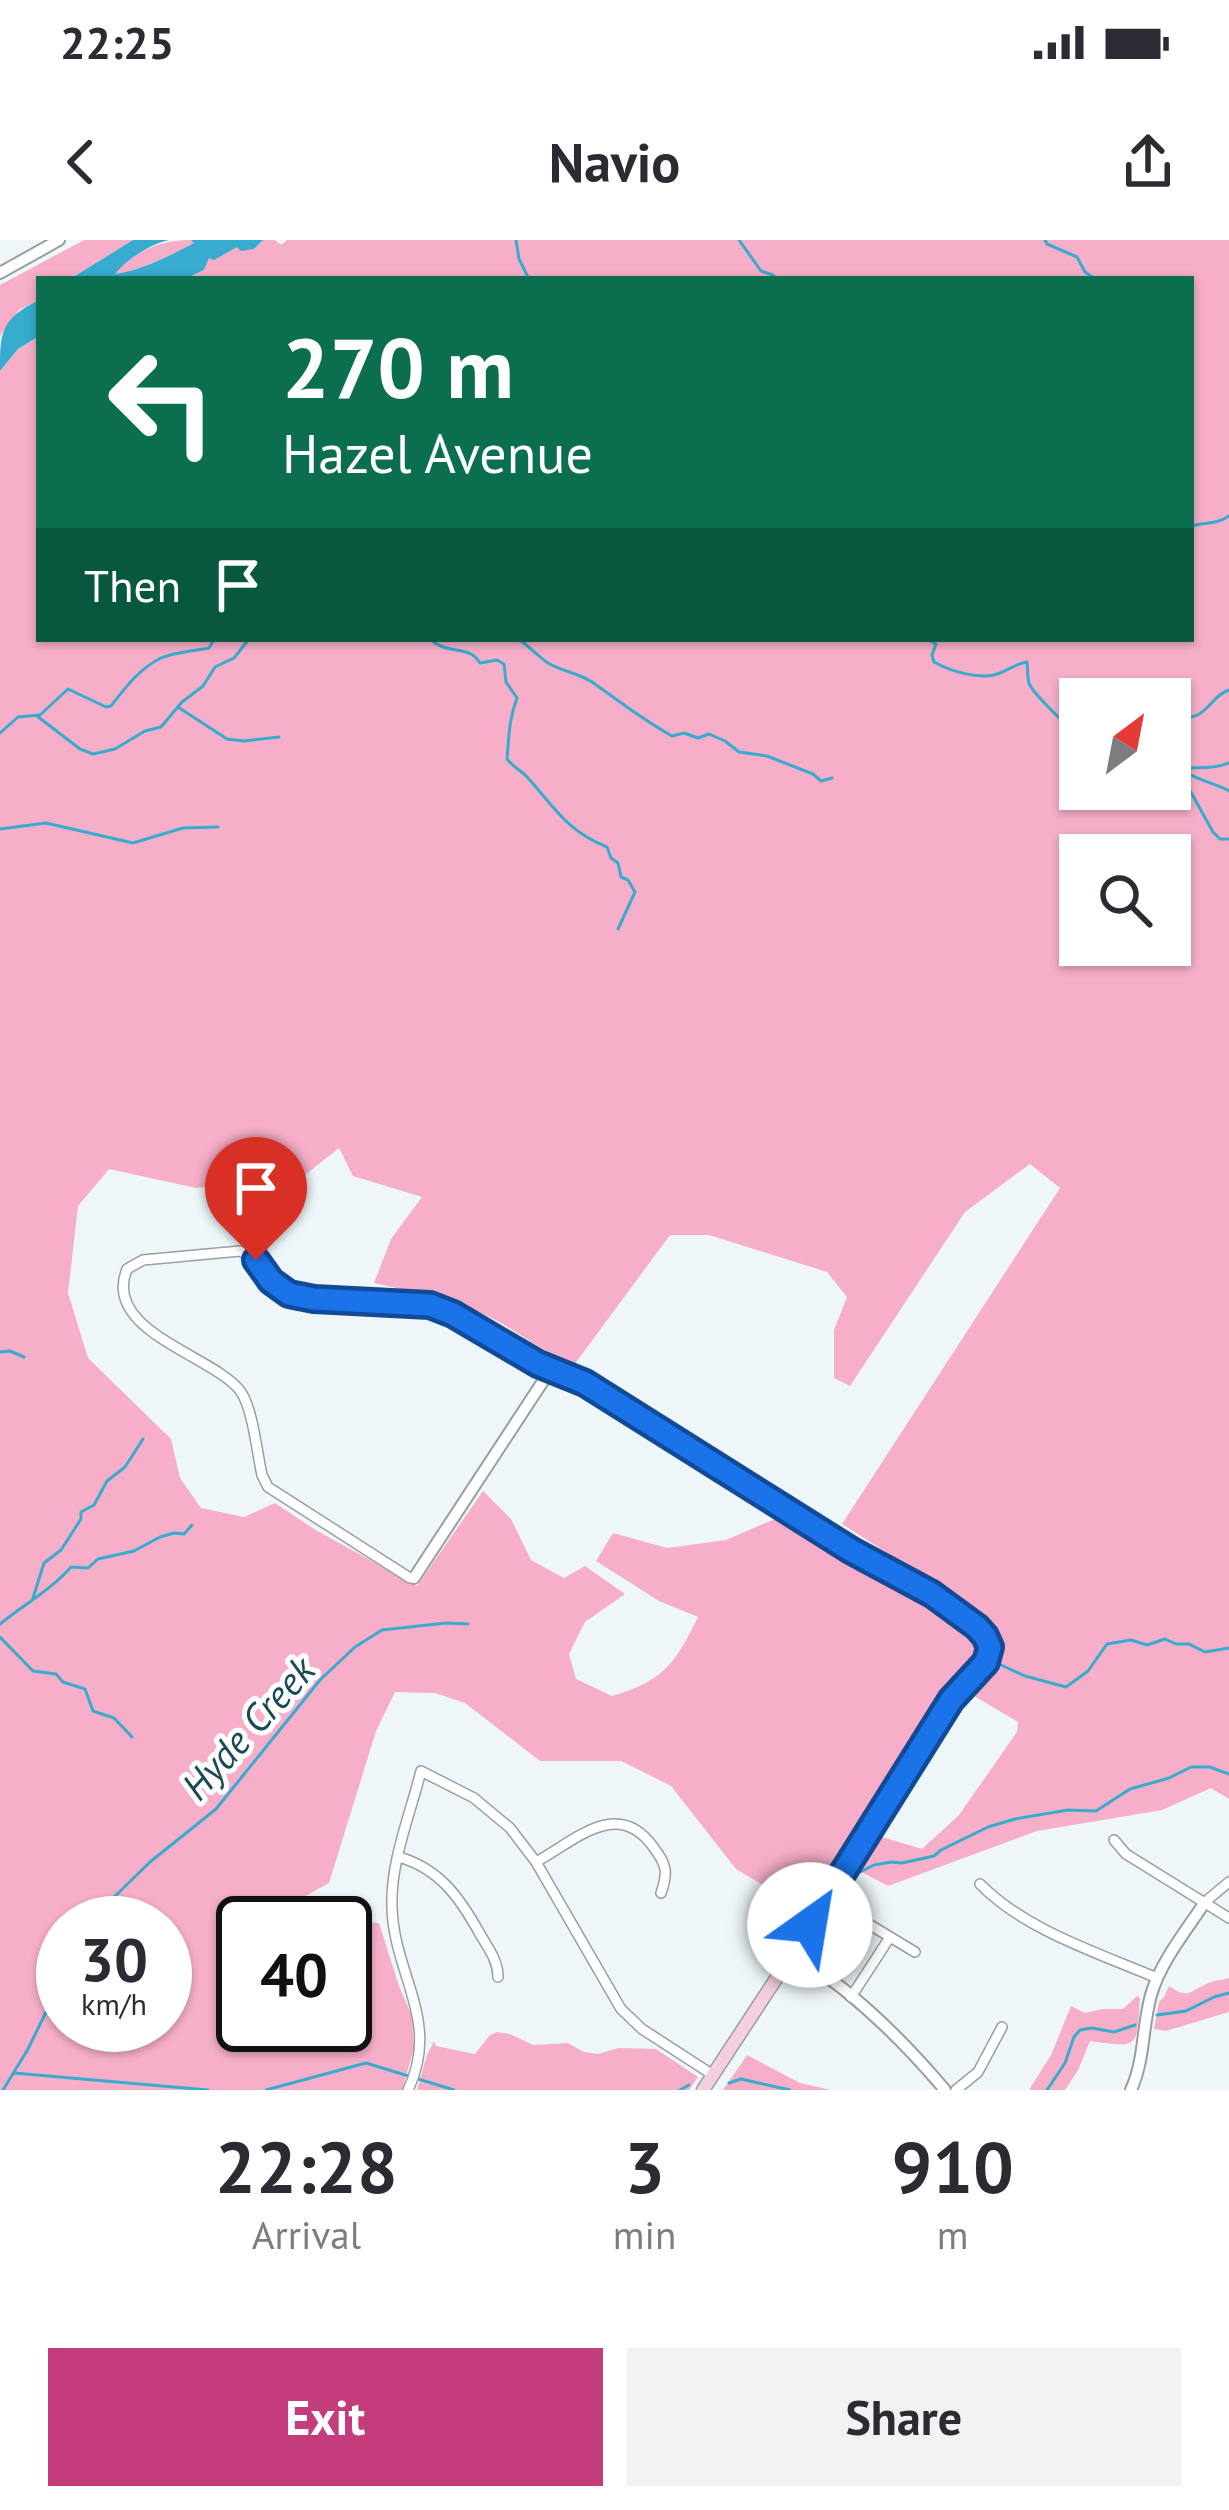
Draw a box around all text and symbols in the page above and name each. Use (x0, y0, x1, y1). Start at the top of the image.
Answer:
text: 22:25 (60, 13, 174, 71)
text: Navio (549, 127, 680, 197)
icon: back (48, 129, 114, 195)
icon: share (1115, 129, 1181, 195)
text: 270 m (282, 312, 514, 421)
icon: left (84, 324, 240, 480)
text: Hazel Avenue (282, 418, 593, 488)
icon: arrive (205, 552, 271, 618)
text: Then (84, 556, 181, 614)
north arrow (1059, 678, 1191, 810)
map controls (1059, 678, 1191, 966)
button: search (1059, 834, 1191, 966)
pin (205, 1137, 307, 1260)
icon: arrive (223, 1155, 289, 1221)
water label: Hyde Creek (170, 1644, 326, 1810)
position arrow (747, 1862, 873, 1988)
speed limit sign: 40 (216, 1896, 372, 2052)
text: 30 (80, 1920, 148, 1998)
text: km/h (81, 1984, 147, 2023)
text: 22:28 (215, 2120, 398, 2213)
text: 3 (624, 2120, 665, 2213)
text: 910 (891, 2120, 1014, 2213)
text: Arrival (252, 2209, 361, 2260)
text: min (613, 2209, 676, 2260)
text: m (937, 2209, 968, 2260)
button: Exit (48, 2348, 603, 2486)
button: Share (627, 2348, 1181, 2486)

